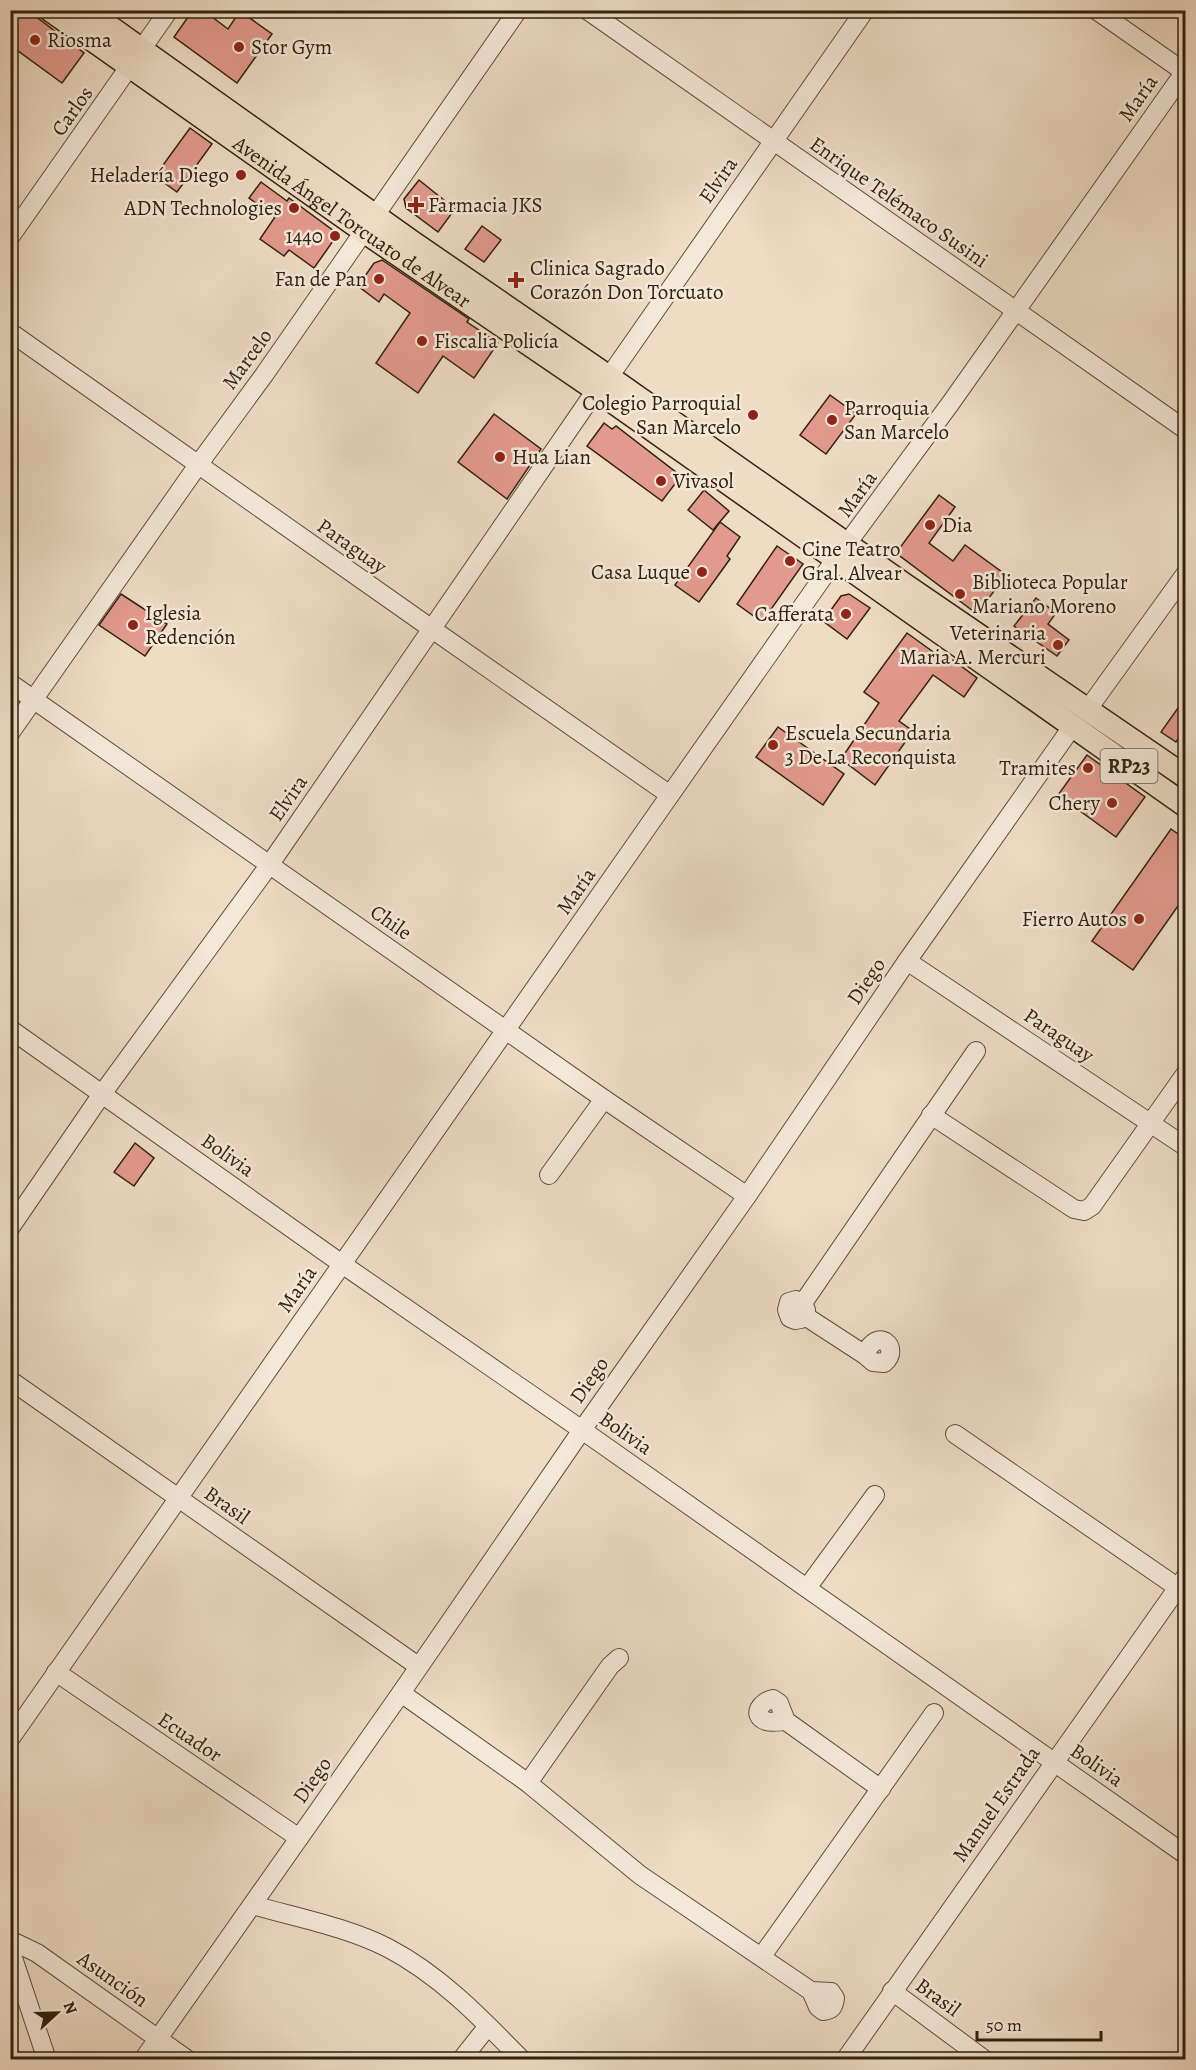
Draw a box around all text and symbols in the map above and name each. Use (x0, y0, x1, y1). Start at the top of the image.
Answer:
place label: Riosma (47, 26, 112, 54)
marker: Riosma (28, 33, 42, 47)
place label: Stor Gym (251, 33, 332, 61)
marker: Stor Gym (232, 40, 246, 54)
street label: María (1112, 69, 1164, 127)
street label: Carlos (45, 80, 99, 142)
street label: Avenida Ángel Torcuato de Alvear (227, 129, 477, 314)
street label: Enrique Telémaco Susini (804, 130, 994, 274)
street label: Elvira (692, 151, 744, 209)
place label: Heladería Diego (90, 161, 229, 189)
marker: Heladería Diego (234, 168, 248, 182)
place label: Farmacia JKS (428, 191, 543, 219)
place label: ADN Technologies (123, 194, 282, 222)
marker: Farmacia JKS (409, 198, 423, 212)
marker: ADN Technologies (287, 201, 301, 215)
place label: 1440 (286, 222, 323, 250)
marker: 1440 (328, 229, 342, 243)
place label: Clinica Sagrado Corazón Don Torcuato (530, 254, 723, 306)
place label: Fan de Pan (274, 265, 367, 293)
marker: Clinica Sagrado Corazón Don Torcuato (507, 271, 525, 289)
marker: Fan de Pan (372, 272, 386, 286)
street label: Marcelo (215, 323, 279, 395)
place label: Fiscalia Policía (434, 327, 559, 355)
marker: Fiscalia Policía (415, 334, 429, 348)
place label: Colegio Parroquial San Marcelo (582, 389, 741, 441)
place label: Parroquia San Marcelo (844, 394, 949, 446)
marker: Colegio Parroquial San Marcelo (746, 408, 760, 422)
marker: Parroquia San Marcelo (825, 413, 839, 427)
place label: Hua Lian (512, 443, 591, 471)
marker: Hua Lian (493, 450, 507, 464)
street label: María (831, 465, 883, 523)
place label: Vivasol (672, 467, 734, 495)
marker: Vivasol (654, 474, 668, 488)
place label: Dia (942, 511, 973, 539)
street label: Paraguay (312, 512, 393, 581)
marker: Dia (923, 518, 937, 532)
place label: Cine Teatro Gral. Alvear (802, 535, 902, 587)
marker: Cine Teatro Gral. Alvear (783, 554, 797, 568)
place label: Casa Luque (591, 558, 690, 586)
marker: Casa Luque (695, 565, 709, 579)
place label: Biblioteca Popular Mariano Moreno (972, 568, 1128, 620)
marker: Biblioteca Popular Mariano Moreno (953, 587, 967, 601)
place label: Iglesia Redención (145, 599, 236, 651)
place label: Cafferata (754, 600, 834, 628)
marker: Cafferata (839, 607, 853, 621)
marker: Iglesia Redención (126, 618, 140, 632)
place label: Veterinaria Maria A. Mercuri (899, 619, 1046, 671)
marker: Veterinaria Maria A. Mercuri (1051, 638, 1065, 652)
place label: Escuela Secundaria 3 De La Reconquista (785, 719, 956, 771)
marker: Escuela Secundaria 3 De La Reconquista (766, 738, 780, 752)
road number: RP23 (1100, 749, 1158, 783)
place label: Tramites (999, 754, 1076, 782)
marker: Tramites (1081, 761, 1095, 775)
street label: Elvira (262, 769, 314, 827)
place label: Chery (1049, 789, 1101, 817)
marker: Chery (1105, 796, 1119, 810)
street label: María (550, 862, 602, 920)
street label: Chile (365, 898, 417, 946)
place label: Fierro Autos (1022, 905, 1127, 933)
marker: Fierro Autos (1132, 912, 1146, 926)
street label: Diego (840, 952, 892, 1010)
street label: Paraguay (1018, 1001, 1100, 1069)
street label: Bolivia (196, 1127, 260, 1183)
street label: María (271, 1260, 323, 1318)
street label: Diego (563, 1351, 615, 1409)
street label: Bolivia (594, 1405, 658, 1461)
street label: Brasil (199, 1479, 255, 1531)
street label: Ecuador (152, 1705, 228, 1769)
street label: Bolivia (1065, 1737, 1129, 1793)
street label: Manuel Estrada (946, 1740, 1046, 1867)
street label: Diego (286, 1751, 338, 1809)
street label: Asunción (71, 1944, 154, 2014)
street label: Brasil (910, 1971, 966, 2023)
north arrow (27, 1983, 87, 2043)
text: N (58, 1998, 82, 2018)
scale bar (977, 2004, 1102, 2042)
text: 50 m (986, 2013, 1022, 2037)

